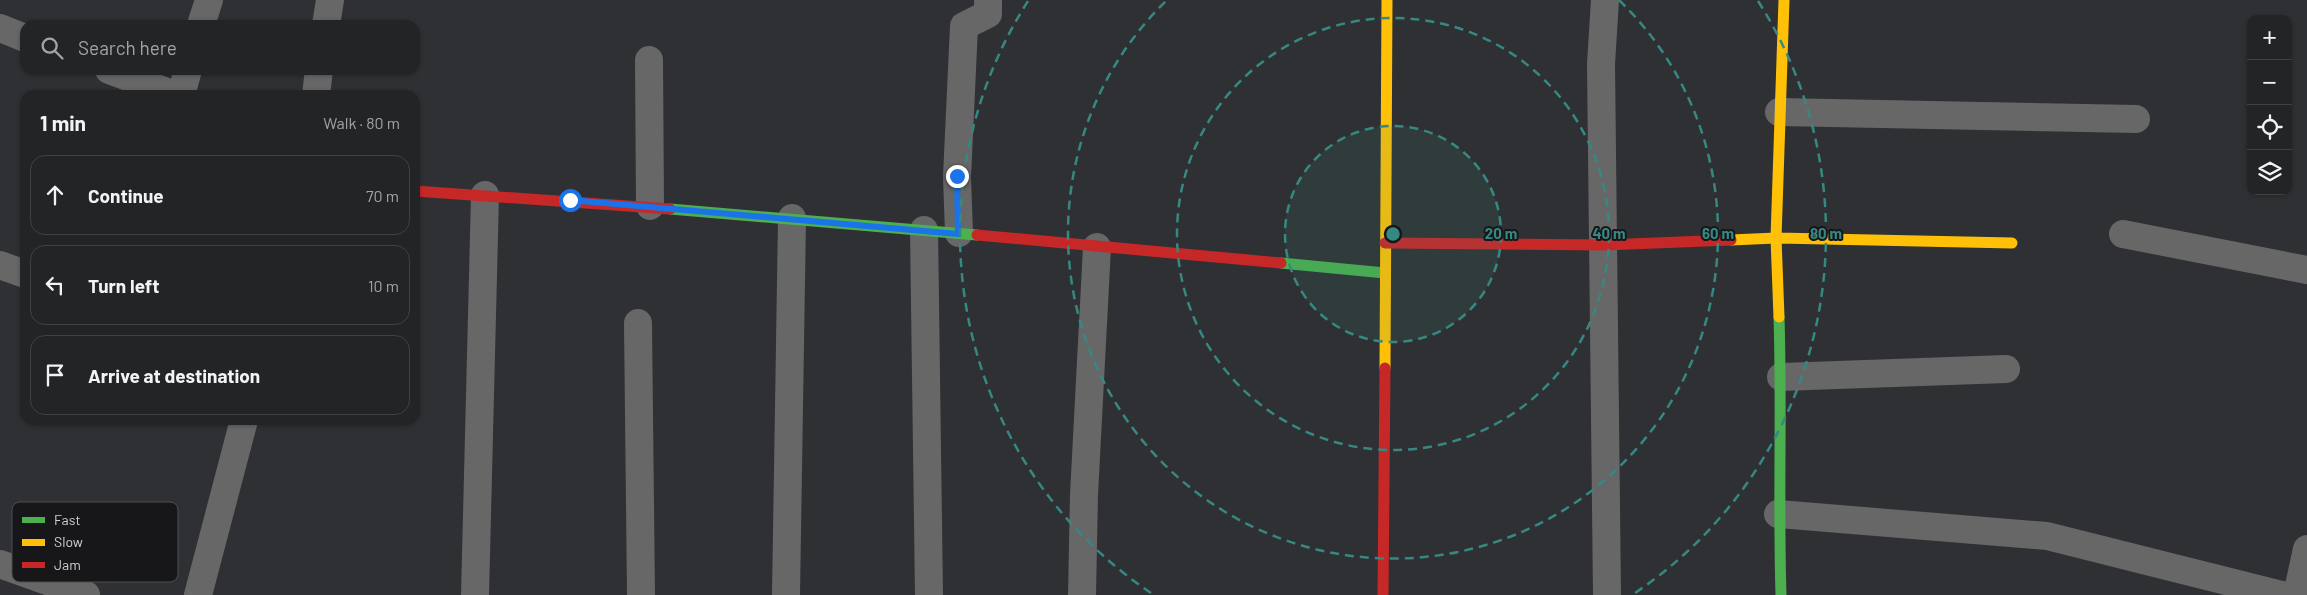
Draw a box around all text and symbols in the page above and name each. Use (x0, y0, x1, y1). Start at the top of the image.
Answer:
map controls (2247, 15, 2292, 195)
button: + (2247, 15, 2292, 60)
search box (20, 20, 420, 75)
icon: search (38, 34, 66, 62)
text: Search here (78, 36, 177, 59)
button: − (2247, 60, 2292, 105)
button: locate (2247, 105, 2292, 150)
text: 1 min (40, 110, 86, 135)
text: Walk · 80 m (323, 113, 400, 132)
button: layers (2247, 150, 2292, 195)
route end (946, 165, 969, 188)
icon: ahead (41, 181, 69, 209)
text: Continue (88, 184, 164, 207)
text: 70 m (366, 186, 399, 205)
route start (559, 189, 582, 212)
text: 20 m (1485, 224, 1517, 242)
text: 40 m (1592, 224, 1626, 242)
text: 60 m (1702, 224, 1734, 242)
text: 80 m (1810, 224, 1842, 242)
centre of rings (1384, 225, 1402, 243)
icon: left (41, 271, 69, 299)
text: Turn left (88, 274, 159, 297)
text: 10 m (368, 276, 399, 295)
icon: arrive (41, 361, 69, 389)
text: Arrive at destination (88, 364, 260, 387)
legend (12, 502, 178, 582)
text: Fast (54, 511, 80, 528)
text: Slow (54, 533, 83, 550)
text: Jam (54, 556, 81, 573)

